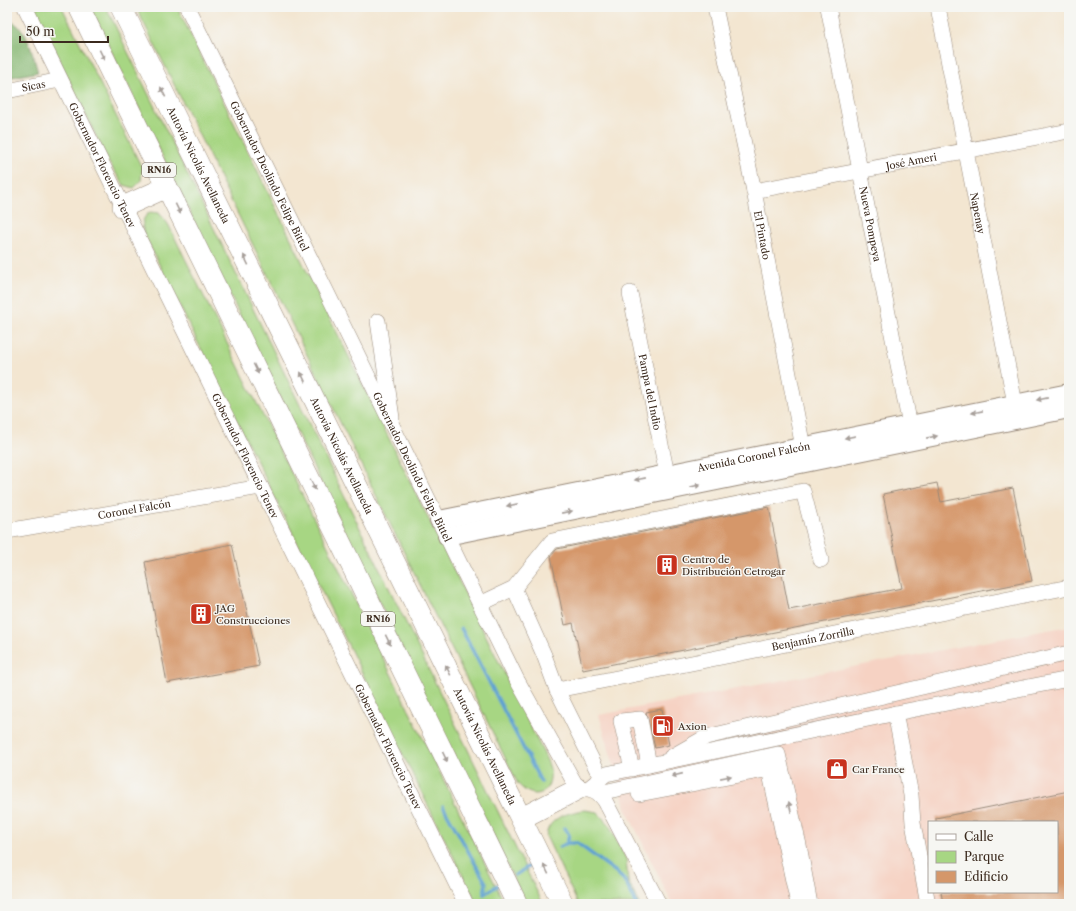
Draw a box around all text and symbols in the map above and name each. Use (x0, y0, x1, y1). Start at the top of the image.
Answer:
scale bar (20, 18, 108, 44)
text: 50 m (26, 24, 55, 39)
one-way arrow (99, 49, 105, 60)
street label: Sicas (20, 77, 47, 95)
one-way arrow (160, 87, 166, 98)
street label: Gobernador Deolindo Felipe Bittel (227, 99, 312, 253)
street label: Gobernador Florencio Tenev (66, 100, 139, 231)
street label: Autovía Nicolás Avellaneda (164, 104, 233, 226)
street label: José Ameri (883, 150, 938, 173)
road number: RN16 (142, 163, 176, 177)
street label: Nueva Pompeya (856, 185, 884, 264)
street label: Napenay (967, 191, 988, 235)
one-way arrow (175, 203, 181, 215)
street label: El Pintado (751, 210, 773, 261)
one-way arrow (243, 254, 249, 266)
street label: Pampa del Indio (636, 353, 664, 431)
one-way arrow (252, 363, 259, 374)
one-way arrow (300, 371, 306, 383)
street label: Gobernador Deolindo Felipe Bittel (370, 390, 454, 544)
street label: Gobernador Florencio Tenev (209, 391, 282, 521)
street label: Autovía Nicolás Avellaneda (307, 394, 376, 517)
one-way arrow (1036, 396, 1048, 402)
one-way arrow (971, 409, 983, 415)
one-way arrow (926, 434, 938, 440)
one-way arrow (843, 435, 856, 441)
street label: Avenida Coronel Falcón (695, 439, 812, 475)
one-way arrow (634, 477, 646, 483)
one-way arrow (310, 480, 316, 491)
one-way arrow (689, 482, 701, 488)
street label: Coronel Falcón (97, 497, 172, 522)
one-way arrow (506, 502, 518, 508)
one-way arrow (561, 508, 573, 514)
building icon: Centro de Distribución Cetrogar (654, 552, 680, 578)
place label: Centro de Distribución Cetrogar (682, 553, 786, 578)
building icon: JAG Construcciones (188, 601, 214, 627)
place label: JAG Construcciones (214, 602, 290, 627)
road number: RN16 (361, 612, 395, 626)
street label: Benjamín Zorrilla (771, 624, 856, 654)
one-way arrow (385, 634, 391, 646)
one-way arrow (445, 665, 451, 676)
street label: Gobernador Florencio Tenev (352, 682, 425, 812)
street label: Autovía Nicolás Avellaneda (450, 685, 519, 808)
fuel station icon: Axion (650, 713, 676, 739)
place label: Axion (677, 720, 707, 733)
one-way arrow (442, 751, 448, 763)
shop icon: Car France (824, 756, 850, 782)
place label: Car France (852, 763, 905, 776)
one-way arrow (671, 773, 683, 779)
one-way arrow (719, 774, 732, 780)
one-way arrow (787, 801, 793, 813)
legend (928, 821, 1058, 893)
text: Calle (964, 829, 994, 844)
text: Parque (964, 849, 1005, 864)
one-way arrow (543, 863, 549, 875)
text: Edificio (964, 869, 1008, 884)

